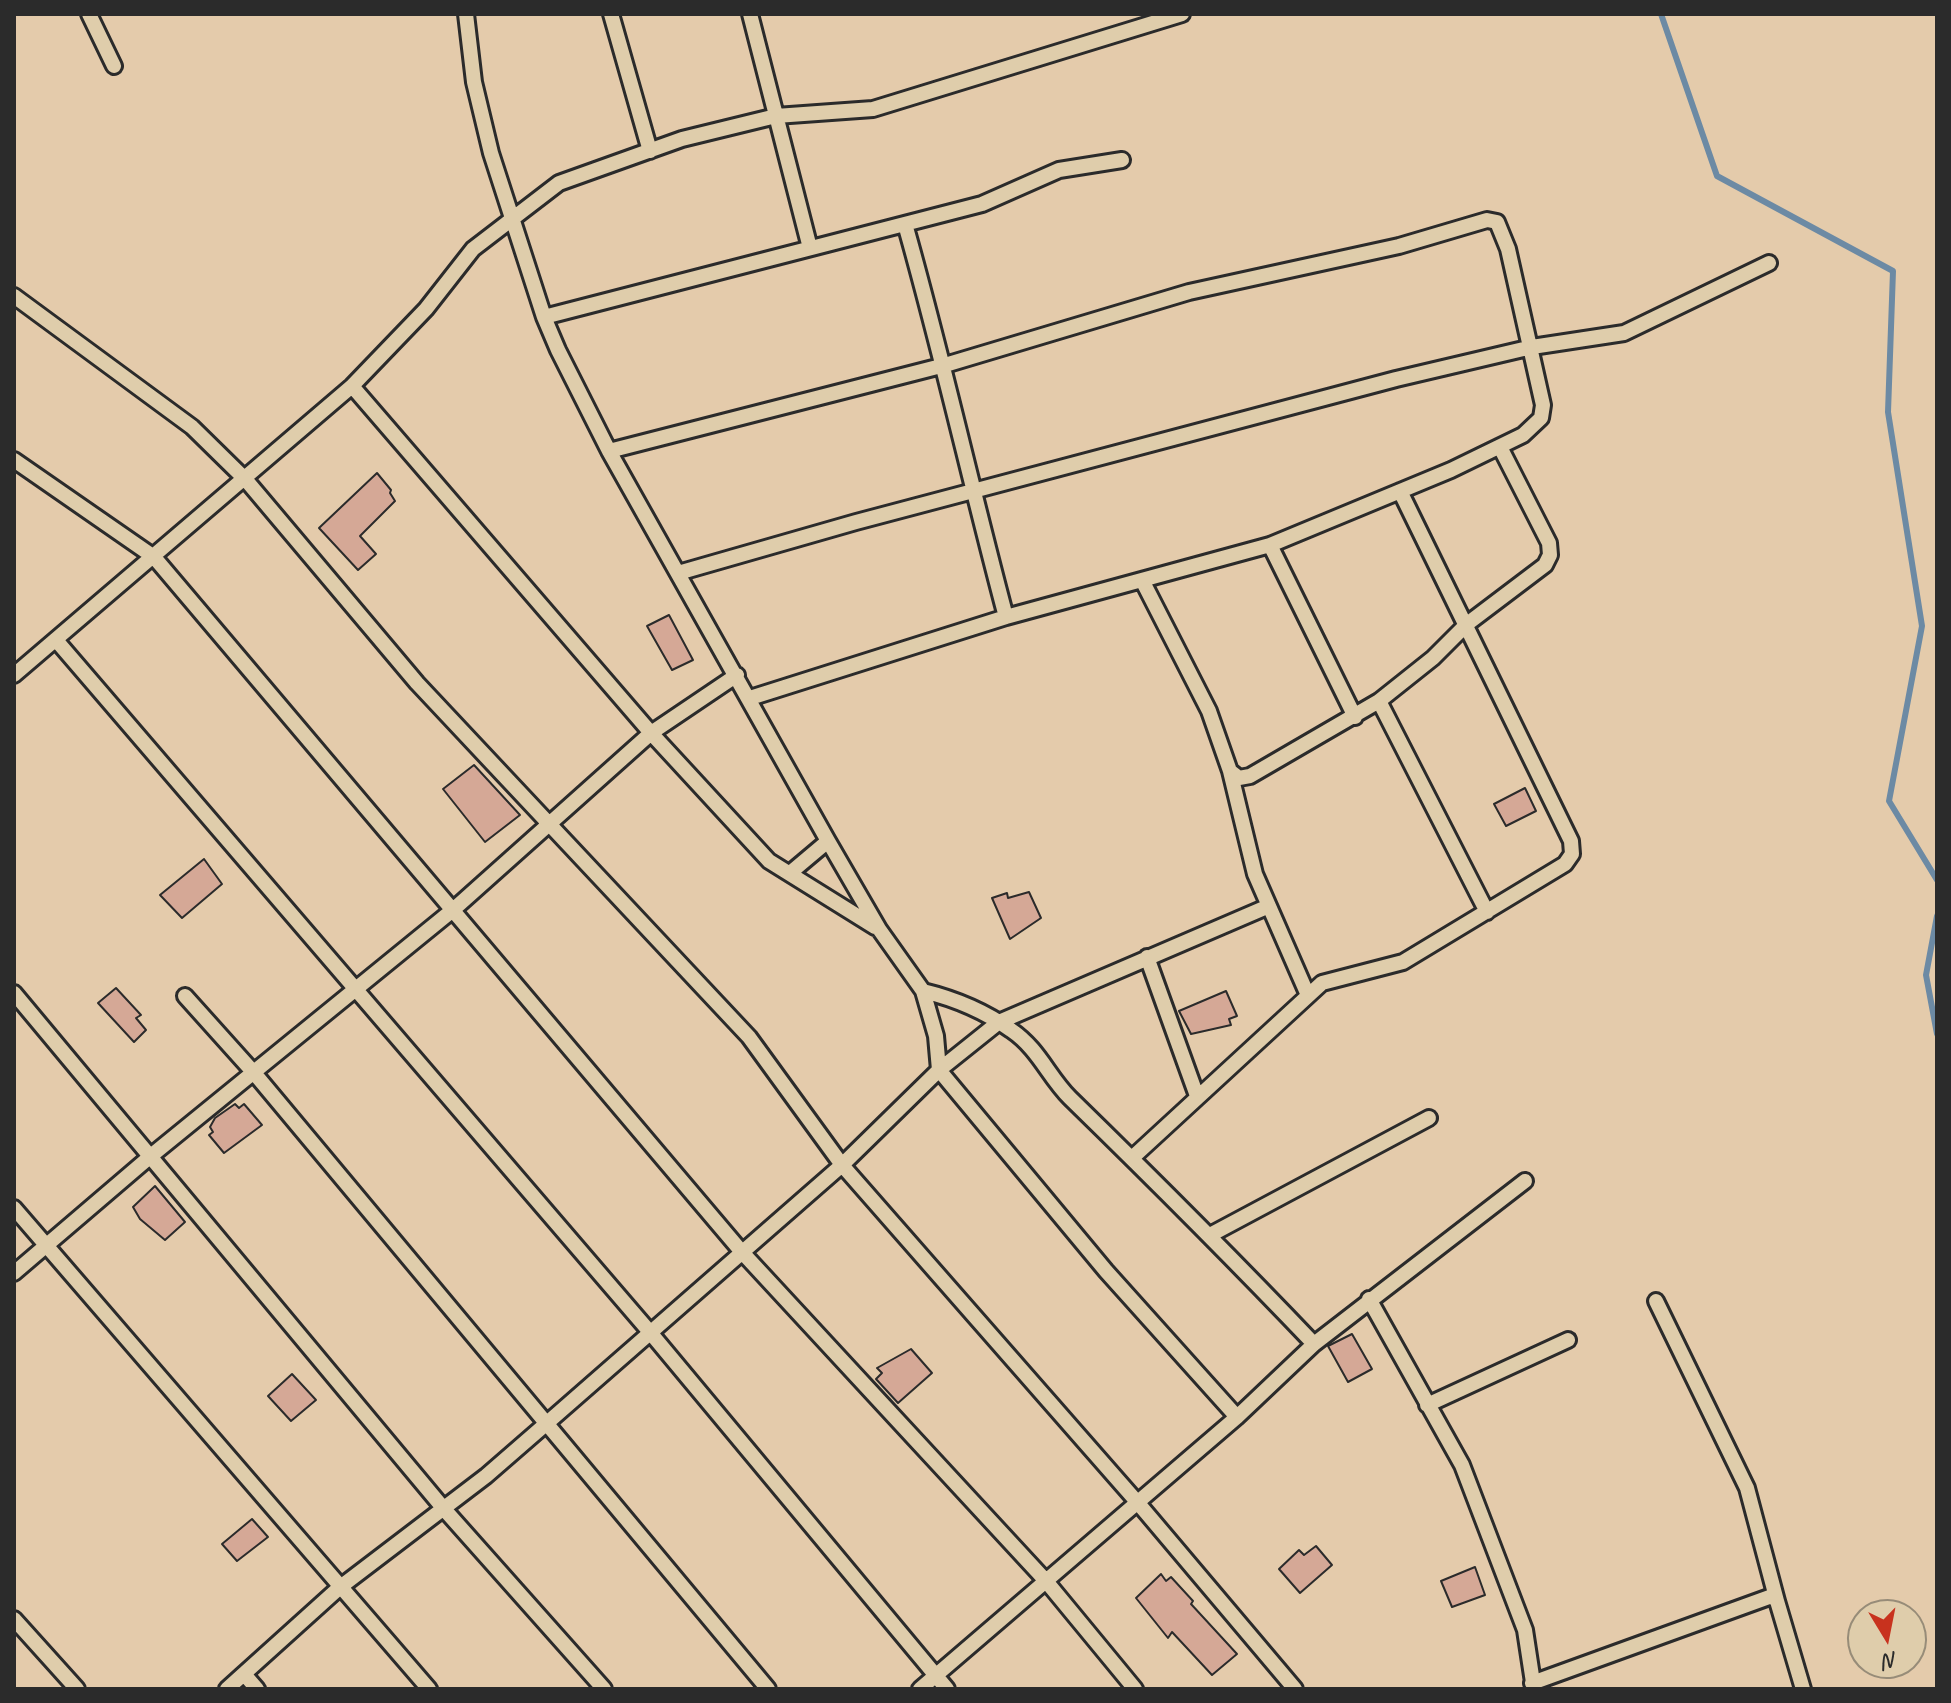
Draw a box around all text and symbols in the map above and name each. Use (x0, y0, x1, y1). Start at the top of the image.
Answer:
north arrow (1847, 1599, 1927, 1679)
text: N (1882, 1646, 1900, 1676)

